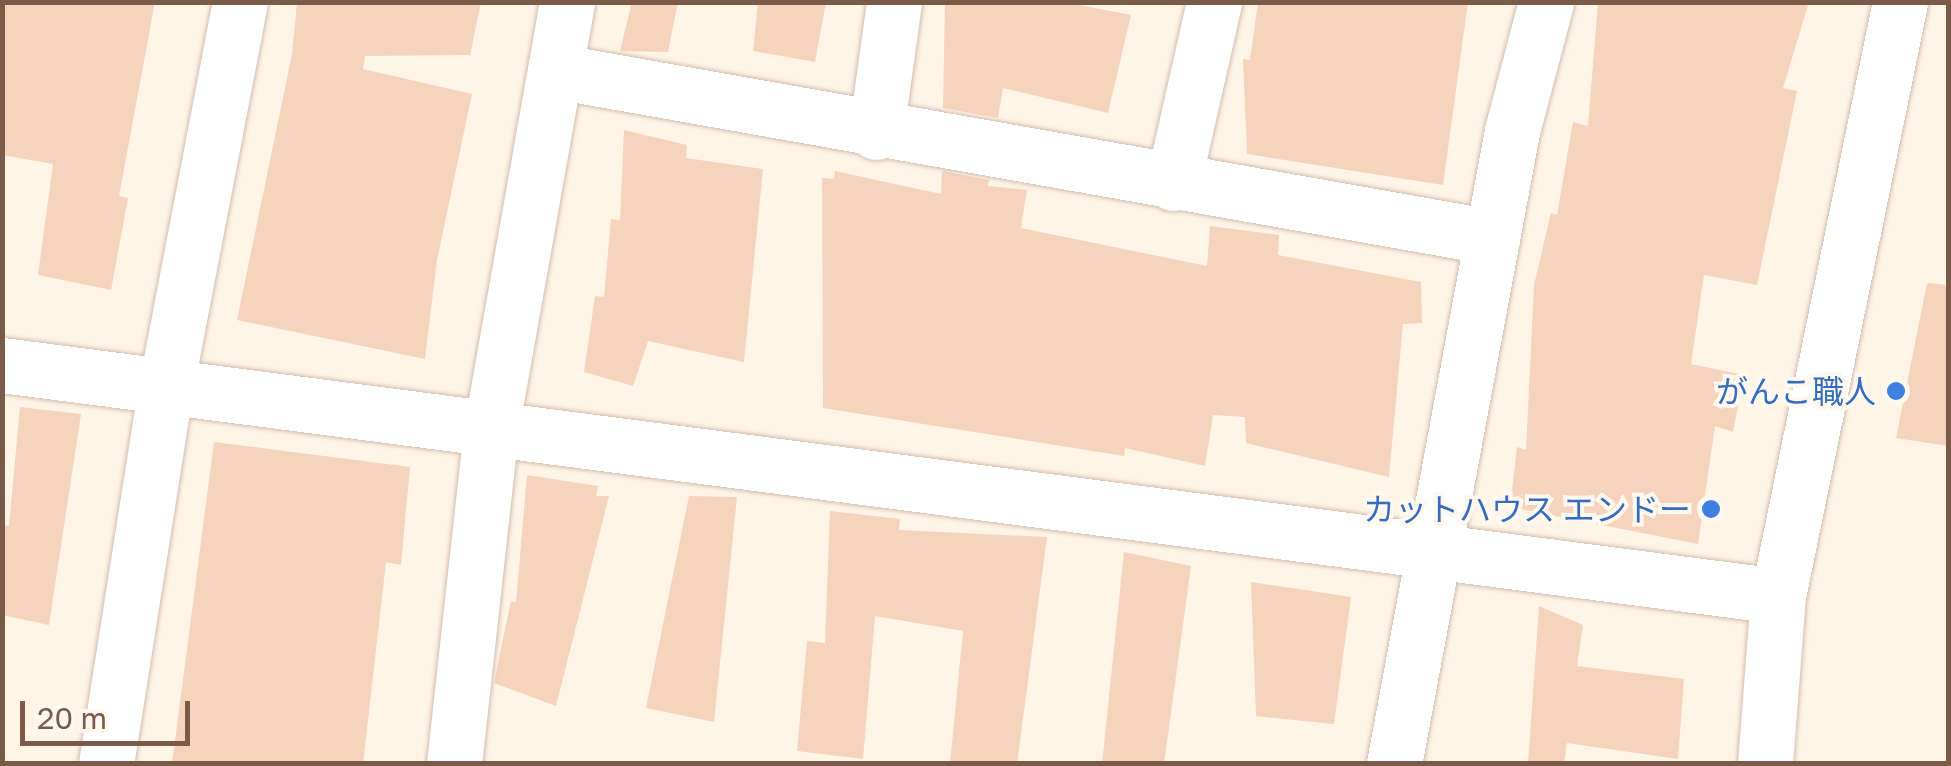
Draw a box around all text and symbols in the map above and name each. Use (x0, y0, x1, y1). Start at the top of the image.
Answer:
place label: がんこ職人 (1716, 372, 1876, 410)
marker: がんこ職人 (1885, 380, 1907, 402)
place label: カットハウス エンドー (1363, 490, 1691, 528)
marker: カットハウス エンドー (1700, 498, 1722, 520)
scale bar (25, 681, 195, 743)
text: 20 m (37, 700, 107, 736)

